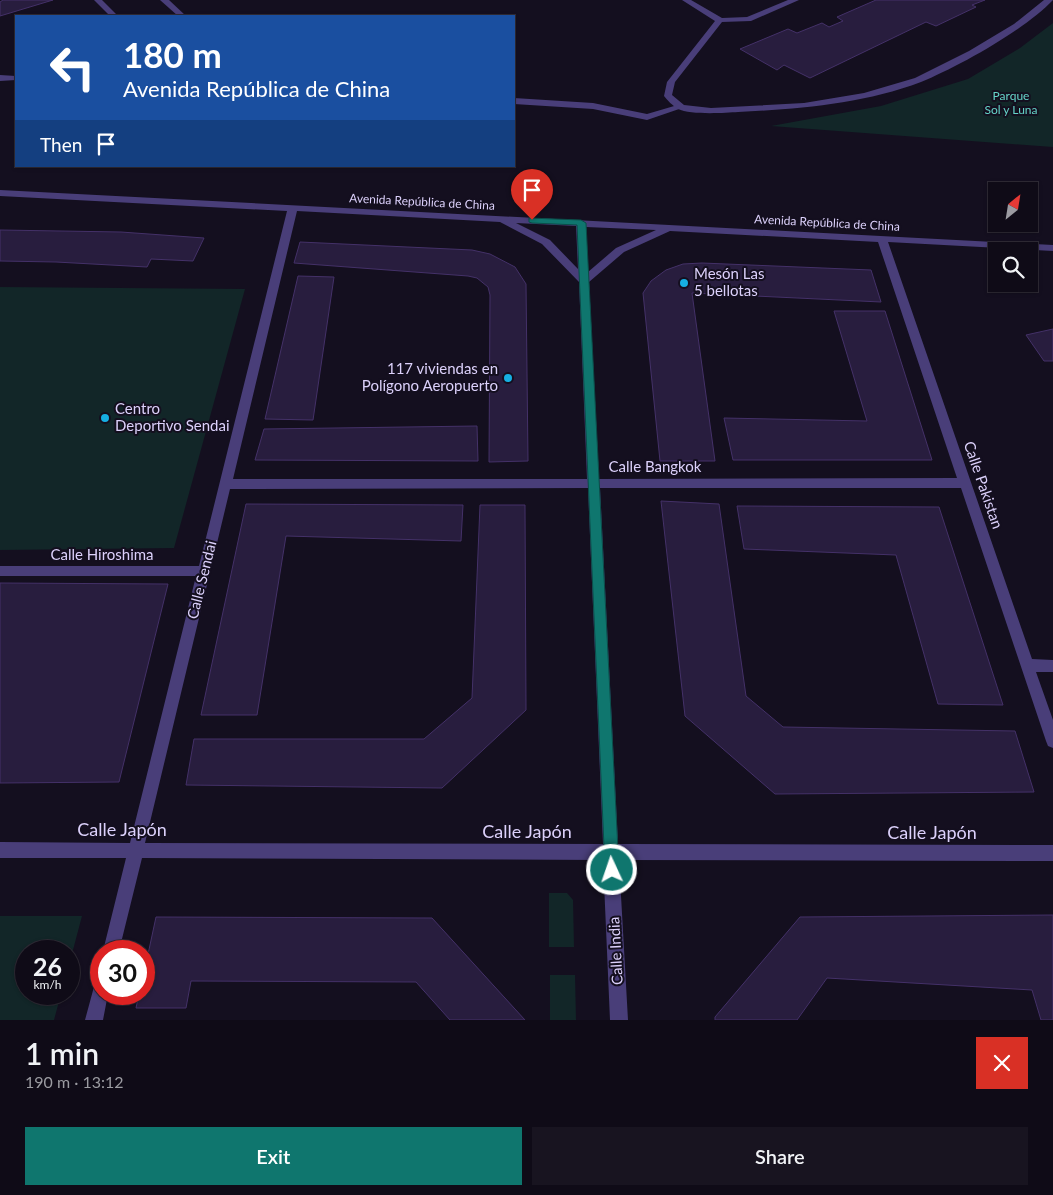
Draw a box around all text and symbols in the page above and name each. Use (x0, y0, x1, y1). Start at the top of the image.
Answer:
text: 180 m (123, 33, 222, 75)
icon: left (40, 35, 105, 100)
text: Avenida República de China (123, 75, 390, 102)
park label: Parque Sol y Luna (984, 88, 1038, 117)
icon: arrive (92, 130, 120, 158)
text: Then (40, 133, 82, 156)
pin (511, 169, 553, 220)
icon: arrive (518, 176, 546, 204)
north arrow (988, 182, 1038, 232)
map controls (988, 182, 1038, 292)
street label: Avenida República de China (349, 190, 495, 213)
street label: Avenida República de China (754, 211, 900, 234)
button: search (988, 242, 1038, 292)
place label: Mesón Las 5 bellotas (694, 264, 764, 299)
marker: Mesón Las 5 bellotas (678, 277, 690, 289)
place label: 117 viviendas en Polígono Aeropuerto (362, 359, 498, 394)
marker: 117 viviendas en Polígono Aeropuerto (502, 372, 514, 384)
place label: Centro Deportivo Sendai (115, 399, 230, 434)
marker: Centro Deportivo Sendai (99, 412, 111, 424)
street label: Calle Pakistan (961, 439, 1007, 531)
street label: Calle Bangkok (609, 457, 702, 475)
street label: Calle Sendai (183, 539, 219, 621)
street label: Calle Hiroshima (50, 545, 154, 563)
street label: Calle Japón (77, 818, 167, 840)
street label: Calle Japón (482, 820, 572, 842)
street label: Calle Japón (887, 821, 977, 843)
position arrow (585, 843, 637, 895)
street label: Calle India (604, 917, 626, 986)
speed limit sign: 30 (90, 940, 155, 1005)
text: 26 (33, 951, 62, 981)
text: km/h (33, 977, 62, 992)
text: 1 min (25, 1035, 99, 1071)
button: close (976, 1037, 1028, 1089)
text: 190 m · 13:12 (25, 1072, 124, 1091)
button: Exit (25, 1127, 522, 1185)
button: Share (532, 1127, 1028, 1185)

